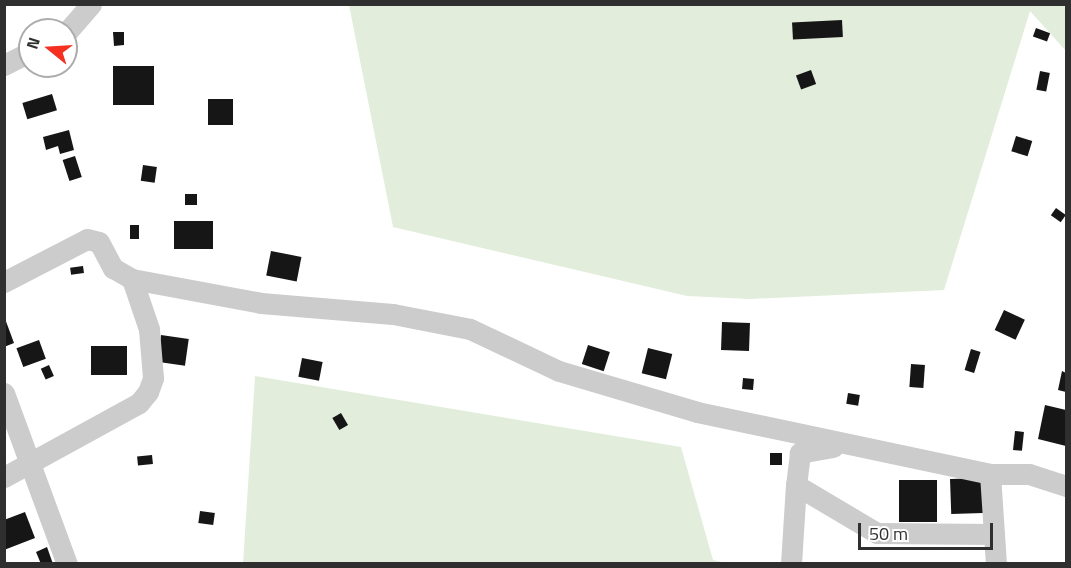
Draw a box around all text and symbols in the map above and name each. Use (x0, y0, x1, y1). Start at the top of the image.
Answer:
north arrow (18, 18, 78, 78)
text: N (20, 34, 46, 52)
scale bar (861, 511, 996, 549)
text: 50 m (869, 520, 908, 547)

